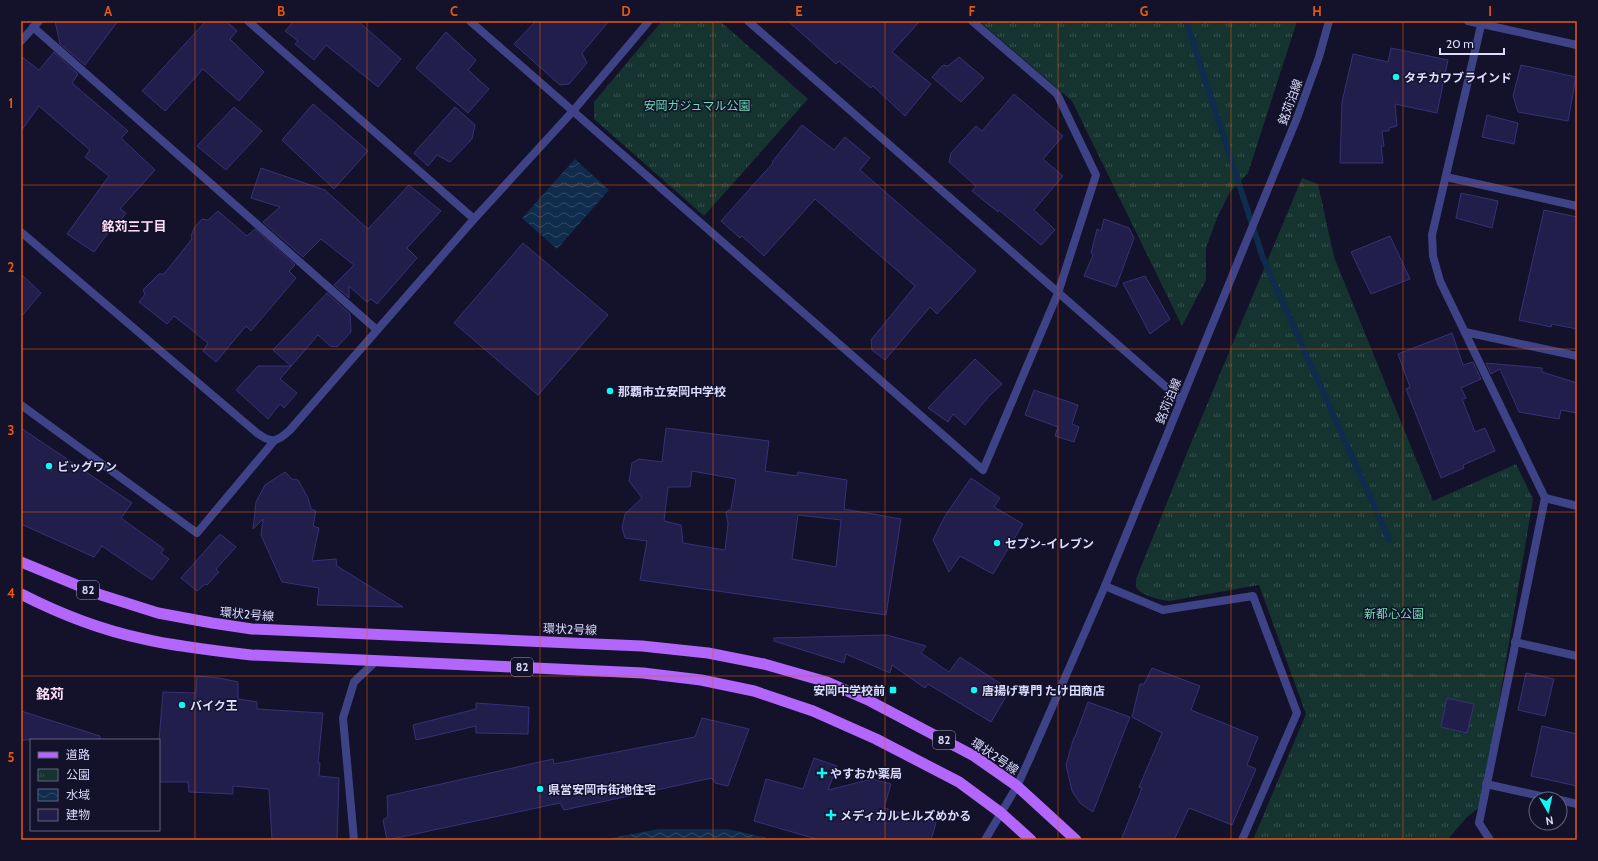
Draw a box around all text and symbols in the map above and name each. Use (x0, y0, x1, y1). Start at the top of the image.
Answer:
text: A (104, 3, 113, 19)
text: B (277, 3, 285, 19)
text: C (450, 3, 458, 19)
text: D (621, 3, 631, 19)
text: E (795, 3, 803, 19)
text: F (969, 3, 976, 19)
text: G (1140, 3, 1149, 19)
text: H (1312, 3, 1322, 19)
text: I (1488, 3, 1492, 19)
scale bar (1440, 30, 1504, 56)
text: 20 m (1446, 36, 1474, 51)
place label: タチカワブラインド (1404, 70, 1512, 85)
marker: タチカワブラインド (1391, 72, 1401, 82)
street label: 銘苅泊線 (1275, 77, 1305, 127)
text: 1 (9, 95, 13, 111)
park label: 安岡ガジュマル公園 (643, 98, 751, 113)
district label: 銘苅三丁目 (101, 218, 167, 234)
text: 2 (8, 259, 15, 275)
street label: 銘苅泊線 (1152, 376, 1184, 426)
place label: 那覇市立安岡中学校 (618, 384, 726, 399)
marker: 那覇市立安岡中学校 (605, 386, 615, 396)
text: 3 (7, 422, 15, 438)
place label: ビッグワン (57, 459, 117, 474)
marker: ビッグワン (44, 461, 54, 471)
place label: セブン-イレブン (1005, 536, 1094, 551)
marker: セブン-イレブン (992, 538, 1002, 548)
road number: 82 (77, 581, 99, 599)
text: 4 (7, 585, 15, 601)
street label: 環状2号線 (219, 604, 275, 624)
park label: 新都心公園 (1364, 606, 1424, 621)
street label: 環状2号線 (543, 621, 597, 637)
road number: 82 (511, 658, 533, 676)
place label: 安岡中学校前 (813, 683, 885, 698)
place label: 唐揚げ専門 たけ田商店 (982, 683, 1105, 698)
district label: 銘苅 (36, 685, 64, 703)
marker: 安岡中学校前 (888, 685, 898, 695)
marker: 唐揚げ専門 たけ田商店 (969, 685, 979, 695)
place label: バイク王 (190, 698, 238, 713)
marker: バイク王 (177, 700, 187, 710)
road number: 82 (933, 731, 955, 749)
street label: 環状2号線 (968, 735, 1022, 777)
legend (30, 739, 160, 831)
text: 道路 (66, 747, 90, 762)
text: 5 (8, 749, 15, 765)
place label: やすおか薬局 (830, 766, 902, 781)
text: 公園 (66, 767, 90, 782)
marker: やすおか薬局 (817, 768, 827, 778)
place label: 県営安岡市街地住宅 (548, 782, 656, 797)
marker: 県営安岡市街地住宅 (535, 784, 545, 794)
text: 水域 (66, 787, 90, 802)
north arrow (1528, 791, 1568, 831)
text: 建物 (66, 807, 90, 822)
place label: メディカルヒルズめかる (840, 808, 971, 823)
marker: メディカルヒルズめかる (825, 809, 837, 821)
text: N (1545, 813, 1555, 828)

